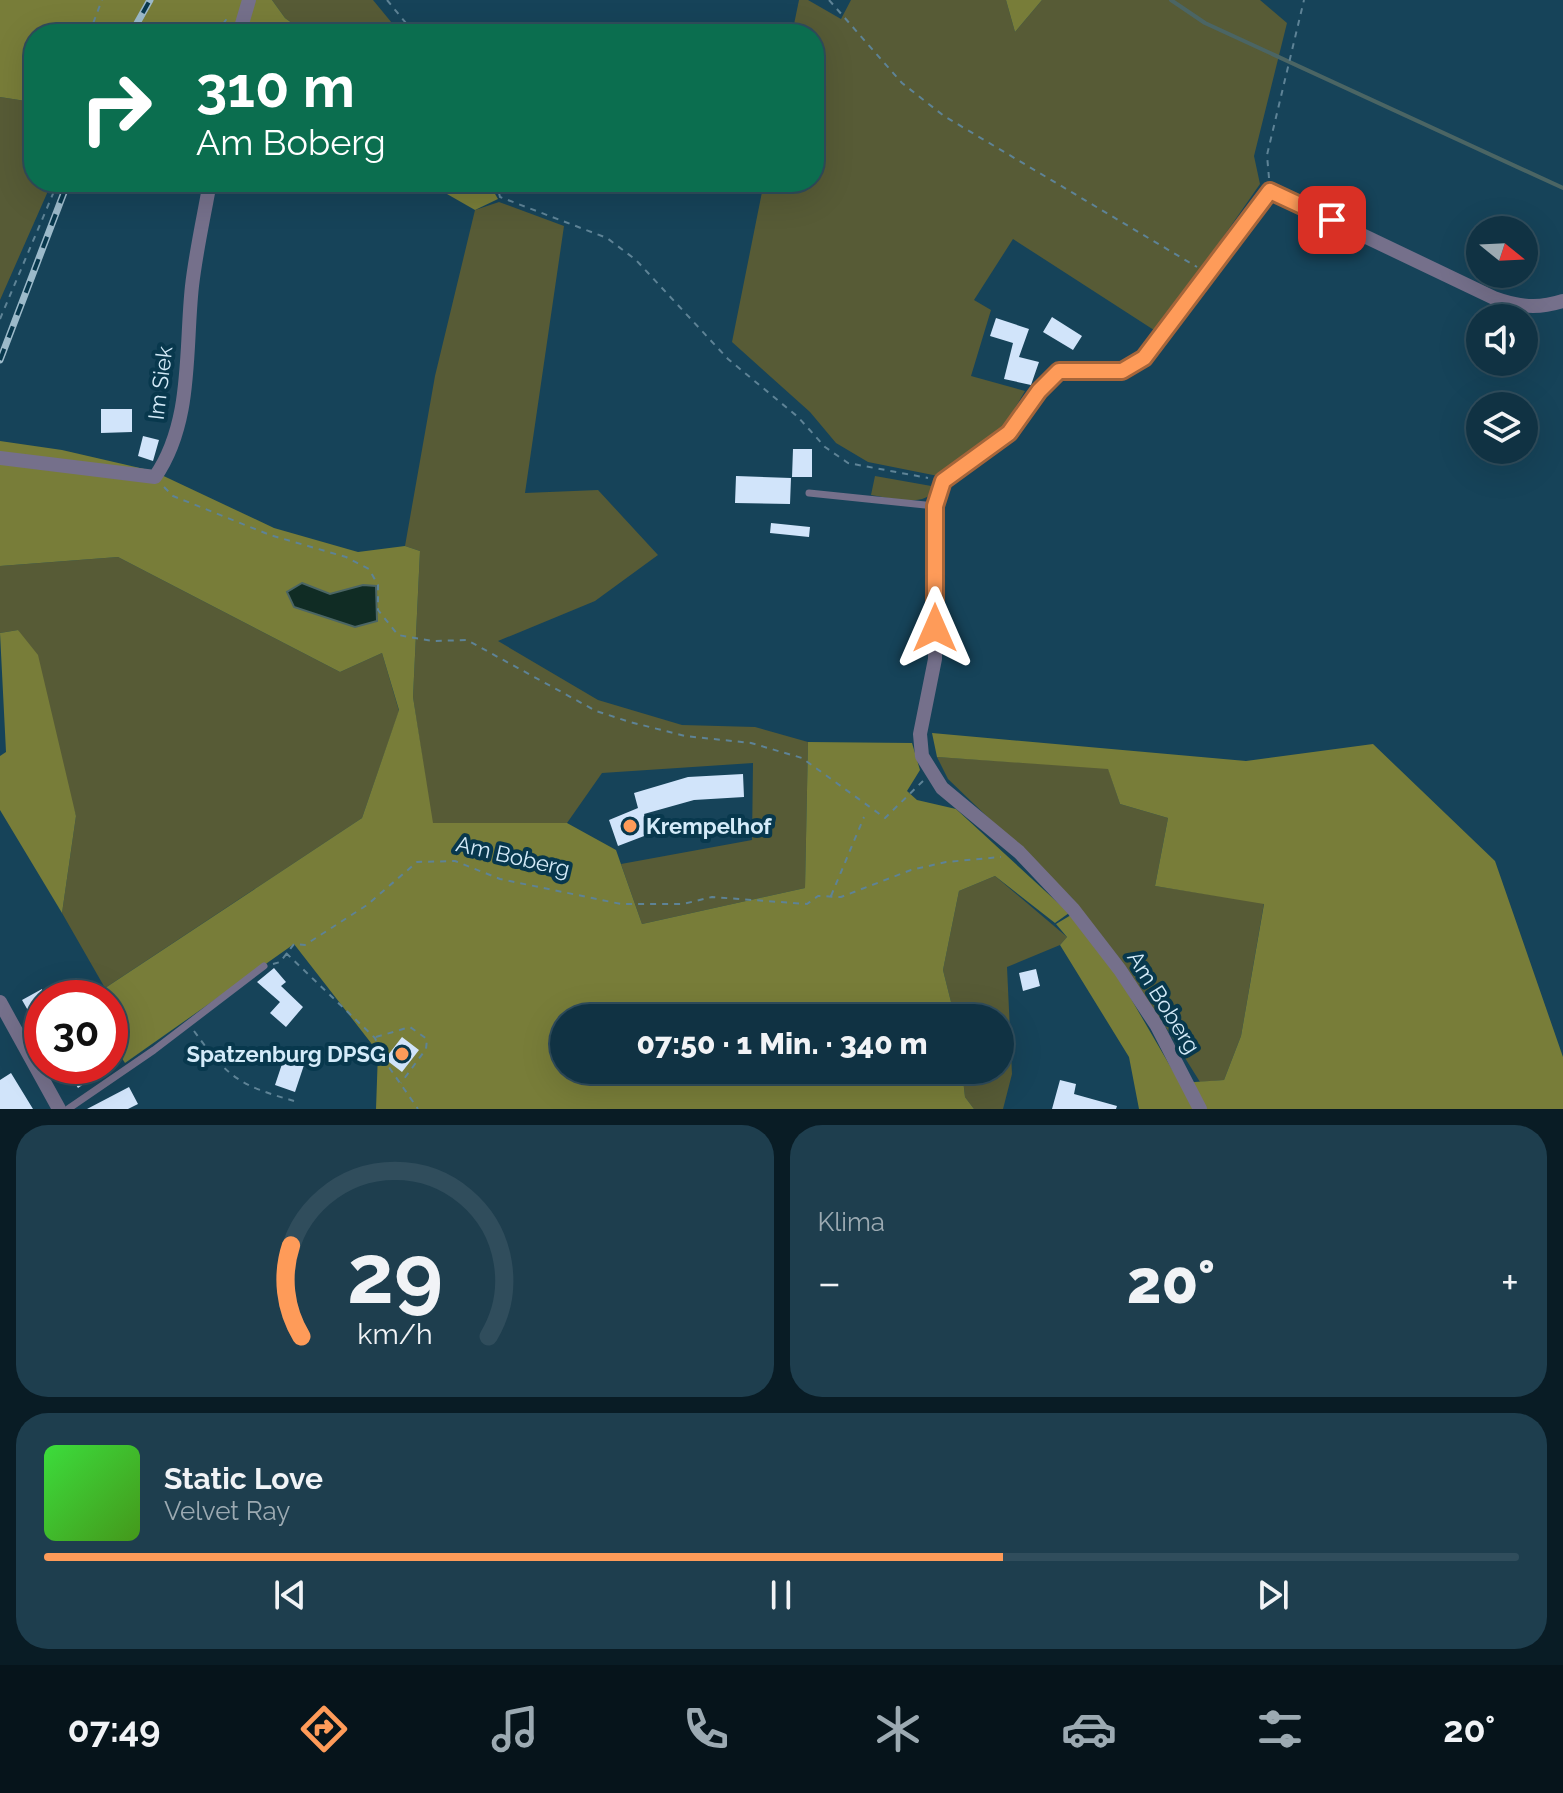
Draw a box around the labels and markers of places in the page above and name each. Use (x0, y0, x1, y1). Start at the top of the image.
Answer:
pin (1298, 186, 1366, 254)
place label: Krempelhof (646, 813, 772, 839)
marker: Krempelhof (621, 817, 639, 835)
place label: Spatzenburg DPSG (186, 1041, 386, 1067)
marker: Spatzenburg DPSG (393, 1045, 411, 1063)

